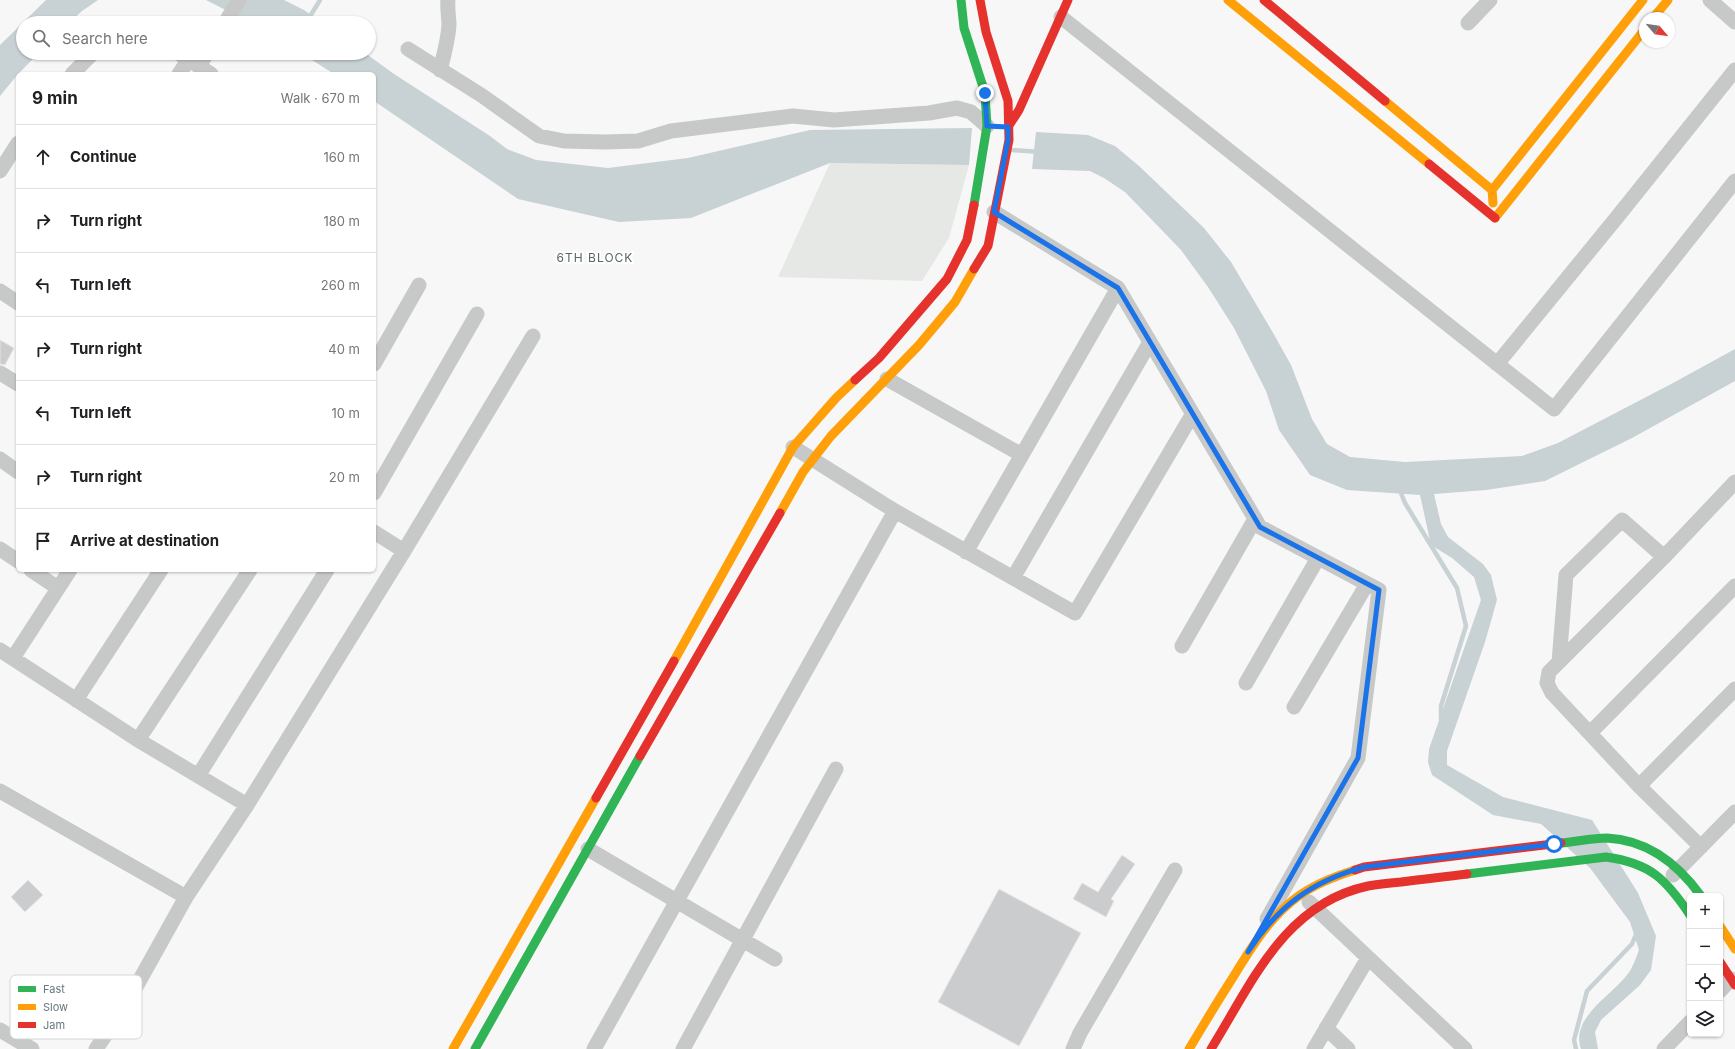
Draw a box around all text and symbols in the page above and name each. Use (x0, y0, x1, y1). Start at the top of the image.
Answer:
north arrow (1639, 12, 1675, 48)
search box (16, 16, 376, 60)
icon: search (30, 27, 52, 49)
text: Search here (62, 29, 148, 48)
route end (976, 84, 994, 102)
text: 9 min (32, 88, 78, 108)
text: Walk · 670 m (281, 90, 360, 106)
icon: ahead (32, 146, 54, 168)
text: Continue (70, 147, 137, 166)
text: 160 m (323, 149, 360, 165)
icon: right (32, 210, 54, 232)
text: Turn right (70, 211, 142, 230)
text: 180 m (323, 213, 360, 229)
district label: 6TH BLOCK (557, 250, 633, 265)
icon: left (32, 274, 54, 296)
text: Turn left (70, 275, 131, 294)
text: 260 m (321, 277, 360, 293)
icon: right (32, 338, 54, 360)
text: Turn right (70, 339, 142, 358)
text: 40 m (328, 341, 360, 357)
icon: left (32, 402, 54, 424)
text: Turn left (70, 403, 131, 422)
text: 10 m (331, 405, 360, 421)
icon: right (32, 466, 54, 488)
text: Turn right (70, 467, 142, 486)
text: 20 m (329, 469, 360, 485)
icon: arrive (32, 530, 54, 552)
text: Arrive at destination (70, 531, 219, 550)
route start (1545, 835, 1563, 853)
map controls (1687, 893, 1723, 1037)
button: + (1687, 893, 1723, 929)
button: − (1687, 929, 1723, 965)
button: locate (1687, 965, 1723, 1001)
legend (10, 975, 142, 1039)
text: Fast (43, 982, 65, 996)
text: Slow (43, 1000, 68, 1014)
button: layers (1687, 1001, 1723, 1037)
text: Jam (43, 1018, 65, 1032)

